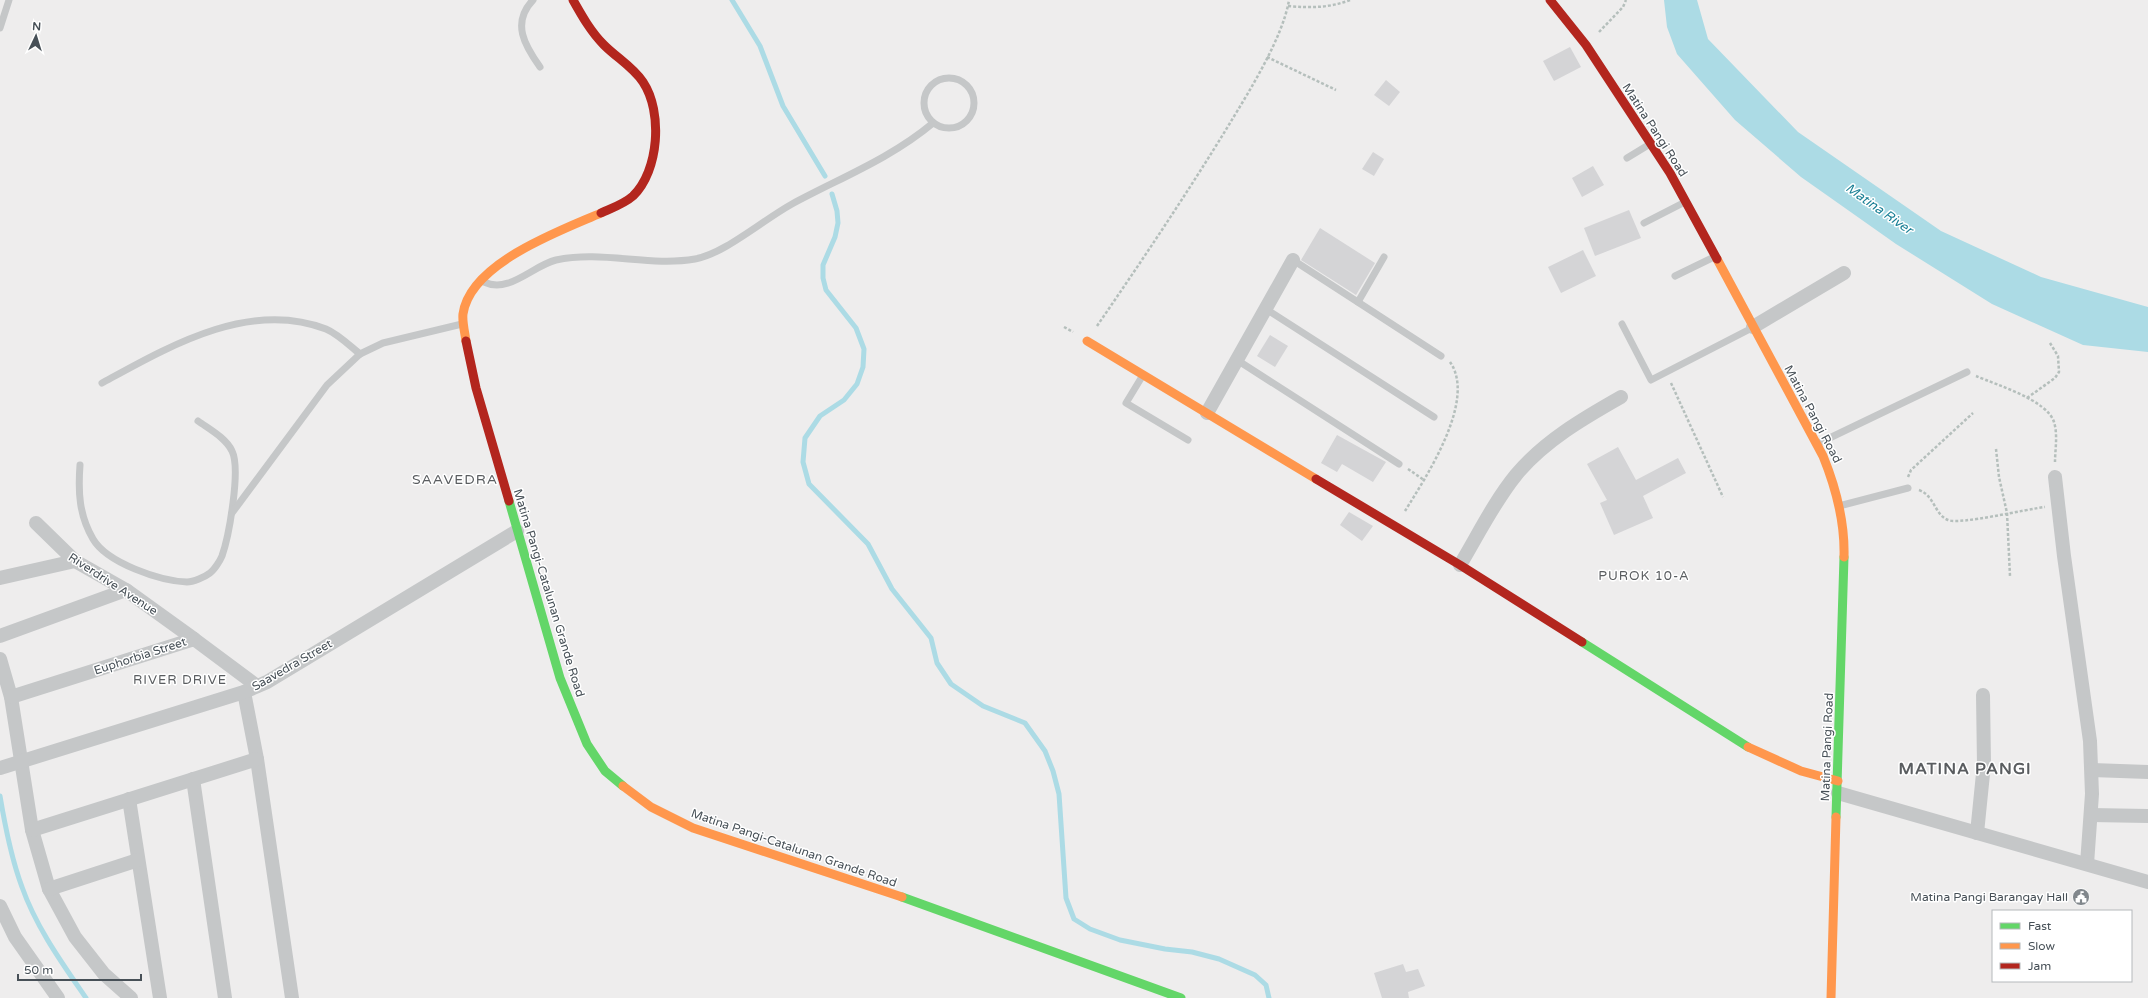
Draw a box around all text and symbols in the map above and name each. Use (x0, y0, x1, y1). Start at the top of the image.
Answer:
north arrow (16, 16, 56, 56)
text: N (32, 20, 42, 33)
street label: Matina Pangi Road (1620, 81, 1690, 179)
water label: Matina River (1842, 180, 1917, 239)
street label: Matina Pangi Road (1781, 363, 1845, 465)
district label: SAAVEDRA (412, 471, 498, 488)
street label: Matina Pangi-Catalunan Grande Road (511, 487, 587, 699)
street label: Riverdrive Avenue (66, 550, 160, 618)
district label: PUROK 10-A (1598, 568, 1690, 584)
street label: Euphorbia Street (92, 634, 188, 678)
street label: Saavedra Street (249, 636, 335, 694)
district label: RIVER DRIVE (133, 672, 227, 688)
street label: Matina Pangi Road (1818, 692, 1836, 802)
district label: MATINA PANGI (1898, 759, 2032, 779)
street label: Matina Pangi-Catalunan Grande Road (689, 806, 899, 890)
public building icon: Matina Pangi Barangay Hall (2071, 887, 2091, 907)
place label: Matina Pangi Barangay Hall (1910, 890, 2068, 904)
legend (1992, 910, 2132, 982)
text: Fast (2028, 919, 2052, 933)
text: Slow (2028, 939, 2055, 953)
scale bar (18, 956, 141, 982)
text: Jam (2028, 959, 2051, 973)
text: 50 m (24, 963, 53, 977)

